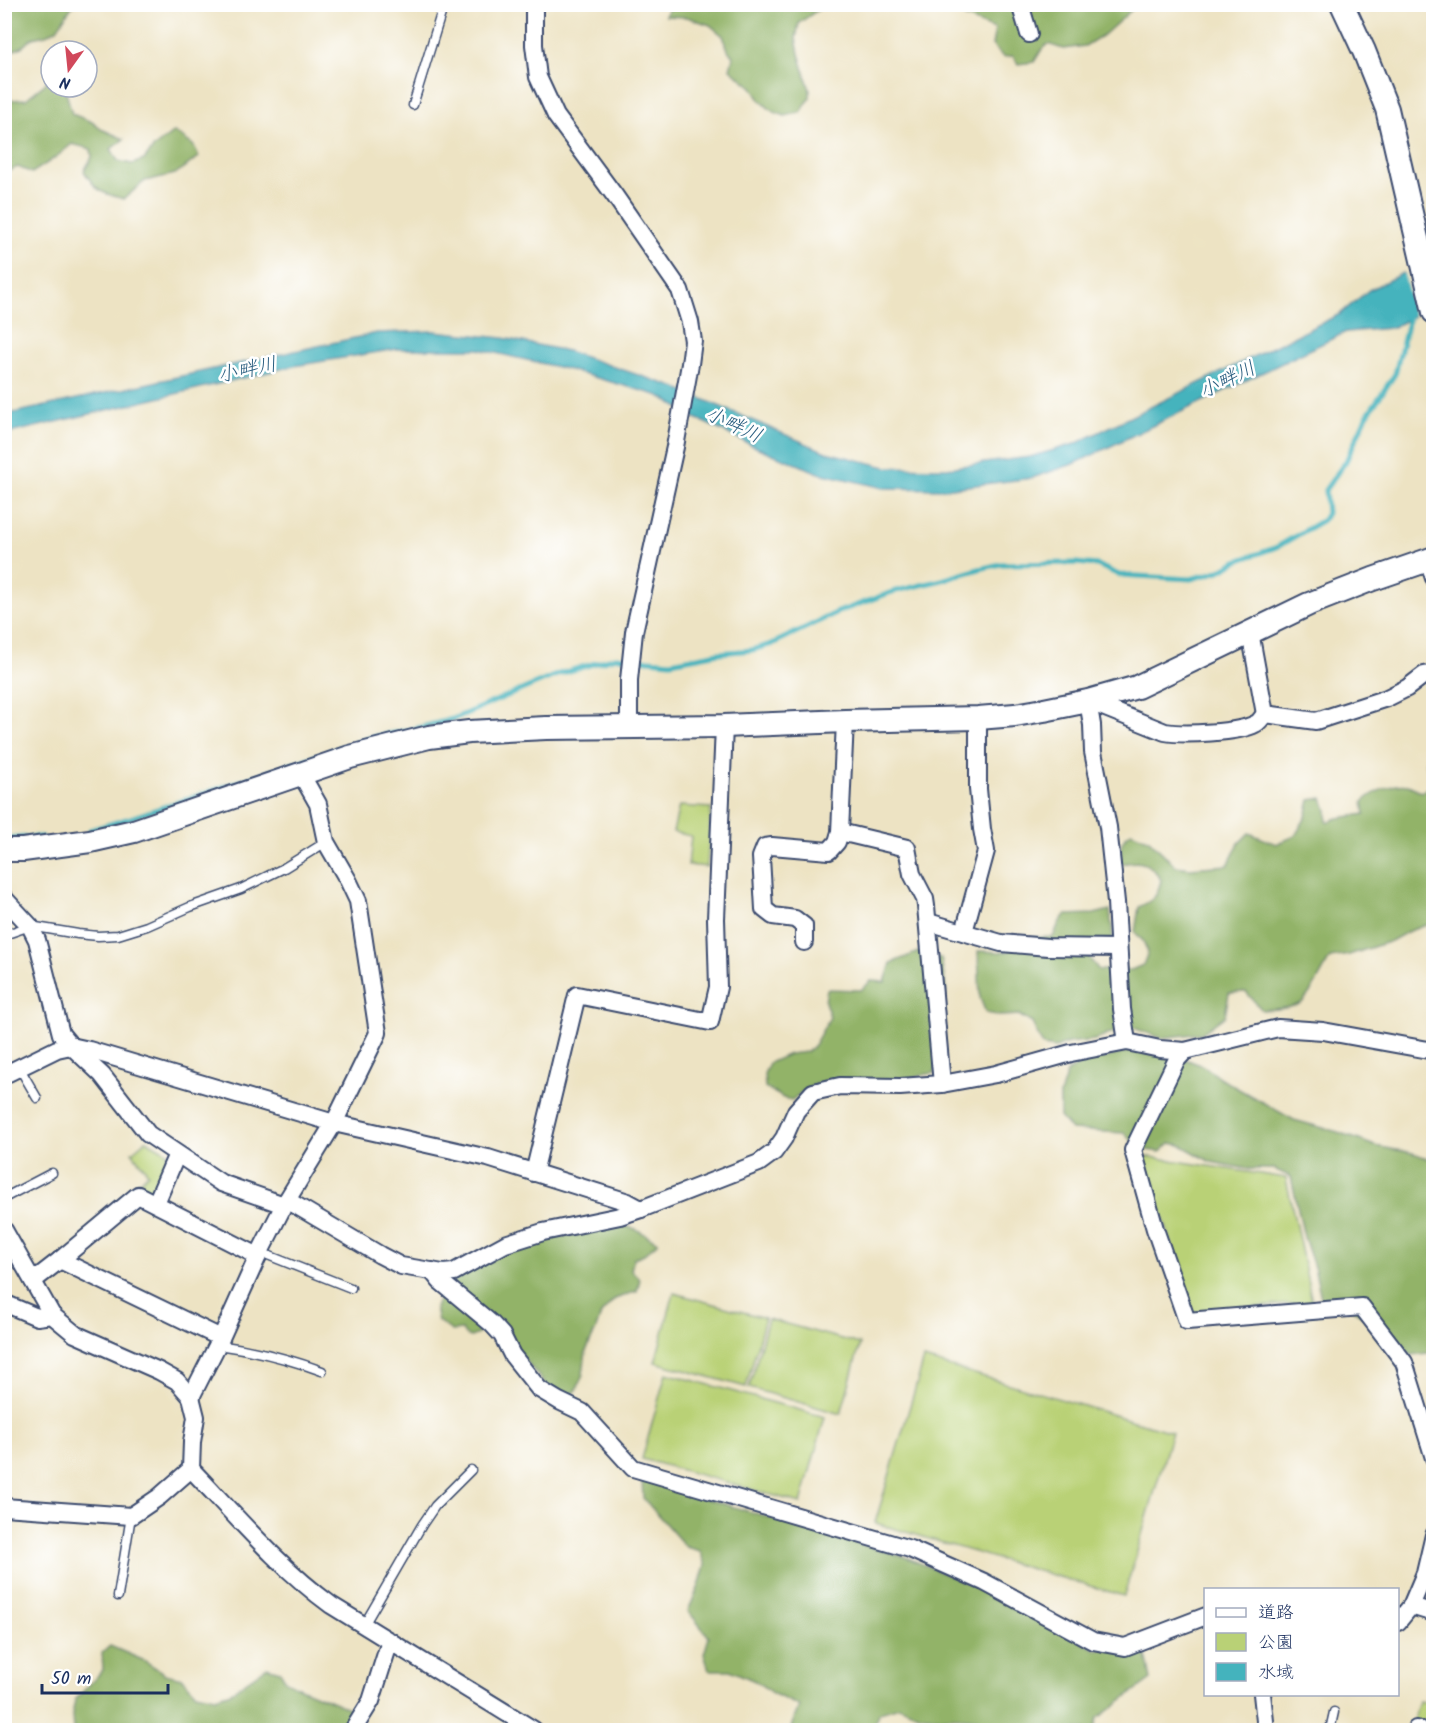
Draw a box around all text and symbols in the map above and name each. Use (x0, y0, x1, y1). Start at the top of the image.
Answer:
north arrow (39, 39, 99, 99)
text: N (57, 69, 74, 95)
water label: 小畔川 (215, 349, 280, 393)
water label: 小畔川 (1194, 353, 1262, 408)
water label: 小畔川 (699, 399, 767, 453)
legend (1204, 1588, 1399, 1696)
text: 道路 (1258, 1599, 1294, 1628)
text: 公園 (1258, 1629, 1294, 1658)
scale bar (42, 1657, 168, 1695)
text: 水域 (1258, 1659, 1294, 1688)
text: 50 m (51, 1665, 91, 1694)

